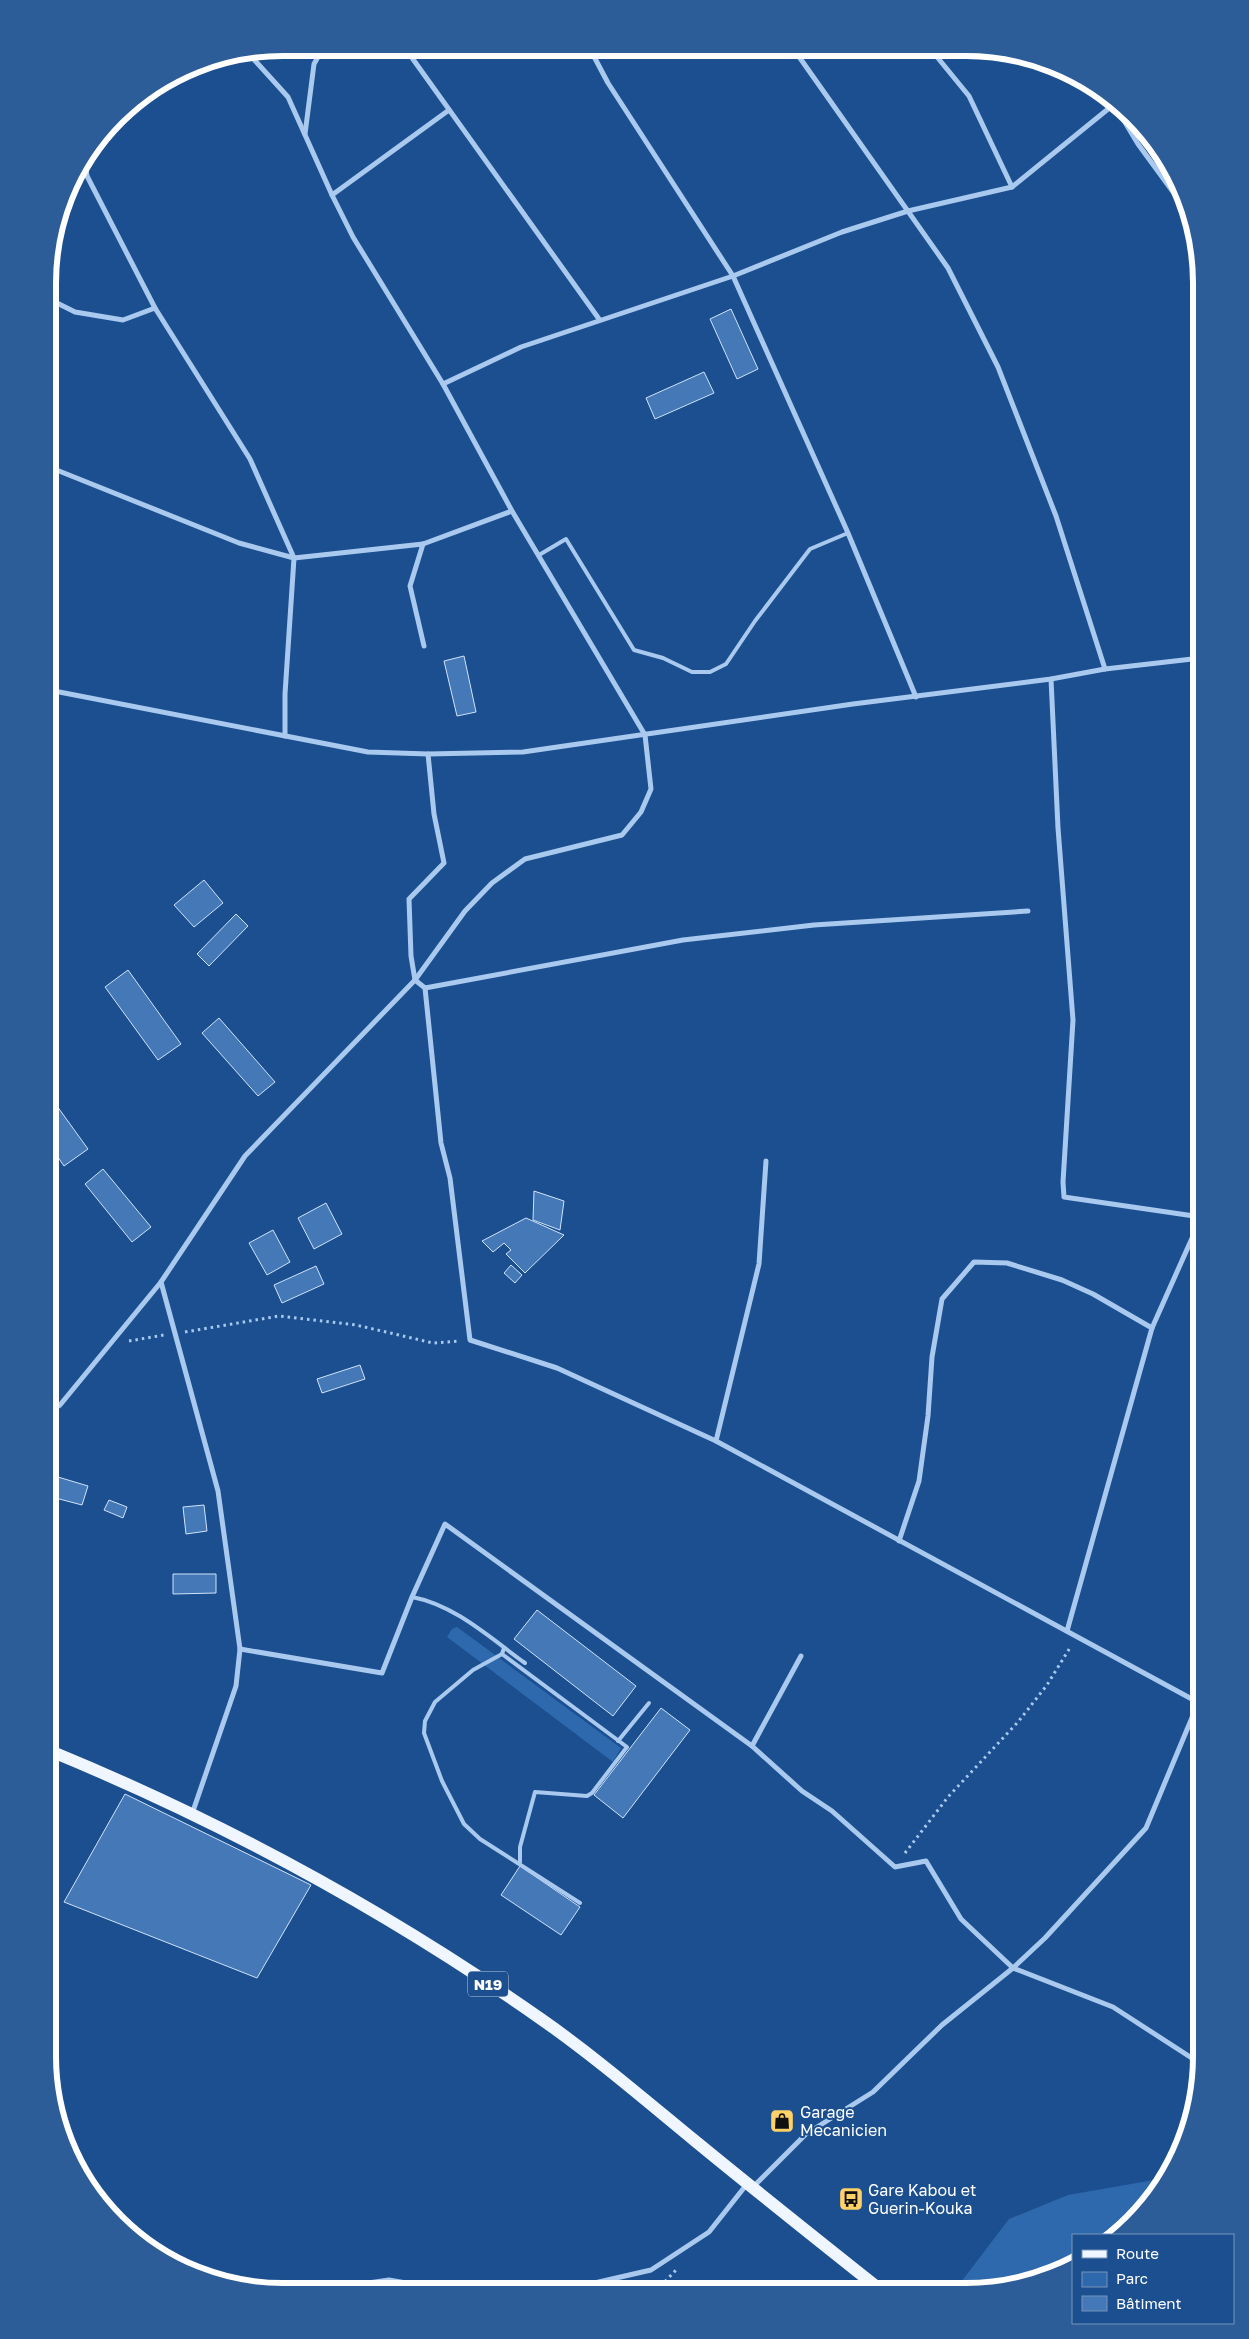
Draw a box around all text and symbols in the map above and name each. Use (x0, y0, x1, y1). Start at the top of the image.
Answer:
road number: N19 (468, 1972, 508, 1996)
place label: Garage Mecanicien (800, 2102, 887, 2140)
shop icon: Garage Mecanicien (769, 2108, 795, 2134)
place label: Gare Kabou et Guerin-Kouka (868, 2180, 976, 2218)
bus stop icon: Gare Kabou et Guerin-Kouka (838, 2186, 864, 2212)
legend (1072, 2234, 1234, 2324)
text: Route (1116, 2244, 1159, 2262)
text: Parc (1116, 2269, 1148, 2287)
text: Bâtiment (1116, 2294, 1181, 2312)

